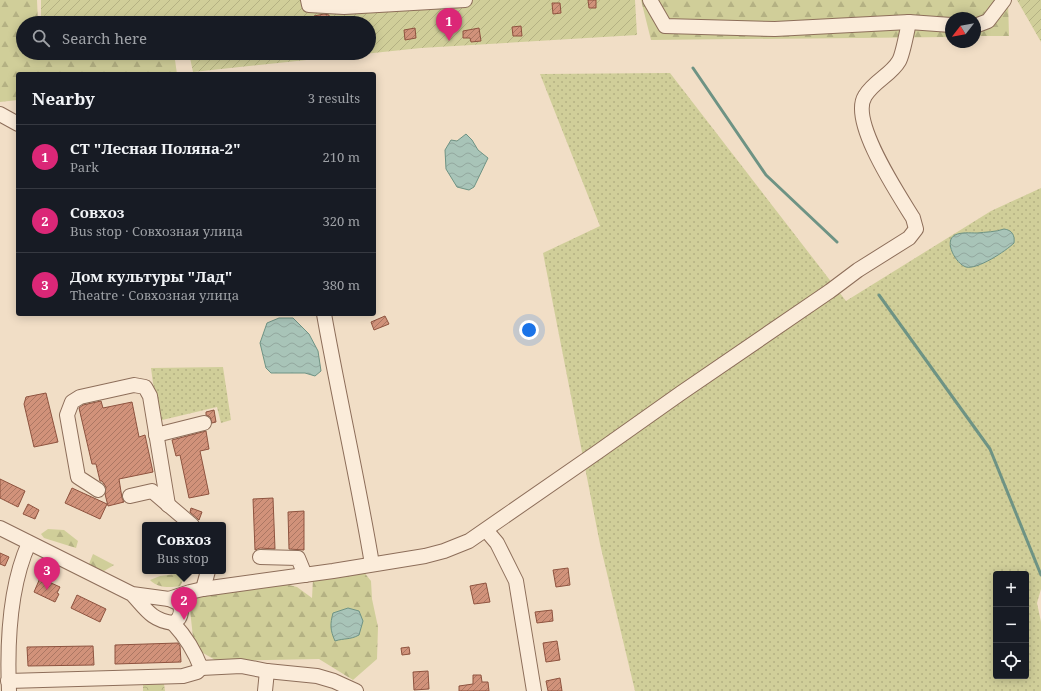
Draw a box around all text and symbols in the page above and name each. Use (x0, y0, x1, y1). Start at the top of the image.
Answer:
pin: 1 (436, 8, 462, 41)
north arrow (945, 12, 981, 48)
search box (16, 16, 376, 60)
icon: search (30, 27, 52, 49)
text: Search here (62, 28, 147, 48)
text: Nearby (32, 87, 95, 110)
text: 3 results (308, 89, 360, 107)
text: СТ "Лесная Поляна-2" (70, 138, 241, 158)
text: 1 (41, 148, 49, 166)
text: 210 m (323, 148, 360, 166)
text: Park (70, 158, 99, 176)
text: Совхоз (70, 202, 124, 222)
text: 2 (41, 212, 49, 230)
text: 320 m (323, 212, 360, 230)
text: Bus stop · Совхозная улица (70, 222, 243, 240)
text: Дом культуры "Лад" (70, 266, 232, 286)
text: 3 (41, 276, 49, 294)
text: 380 m (323, 276, 360, 294)
text: Theatre · Совхозная улица (70, 286, 239, 304)
your location (519, 320, 539, 340)
popup (142, 522, 226, 574)
text: Совхоз (157, 529, 211, 549)
text: Bus stop (157, 549, 209, 567)
pin: 3 (34, 557, 60, 590)
map controls (993, 571, 1029, 679)
button: + (993, 571, 1029, 607)
pin: 2 (171, 587, 197, 620)
button: − (993, 607, 1029, 643)
button: locate (993, 643, 1029, 679)

